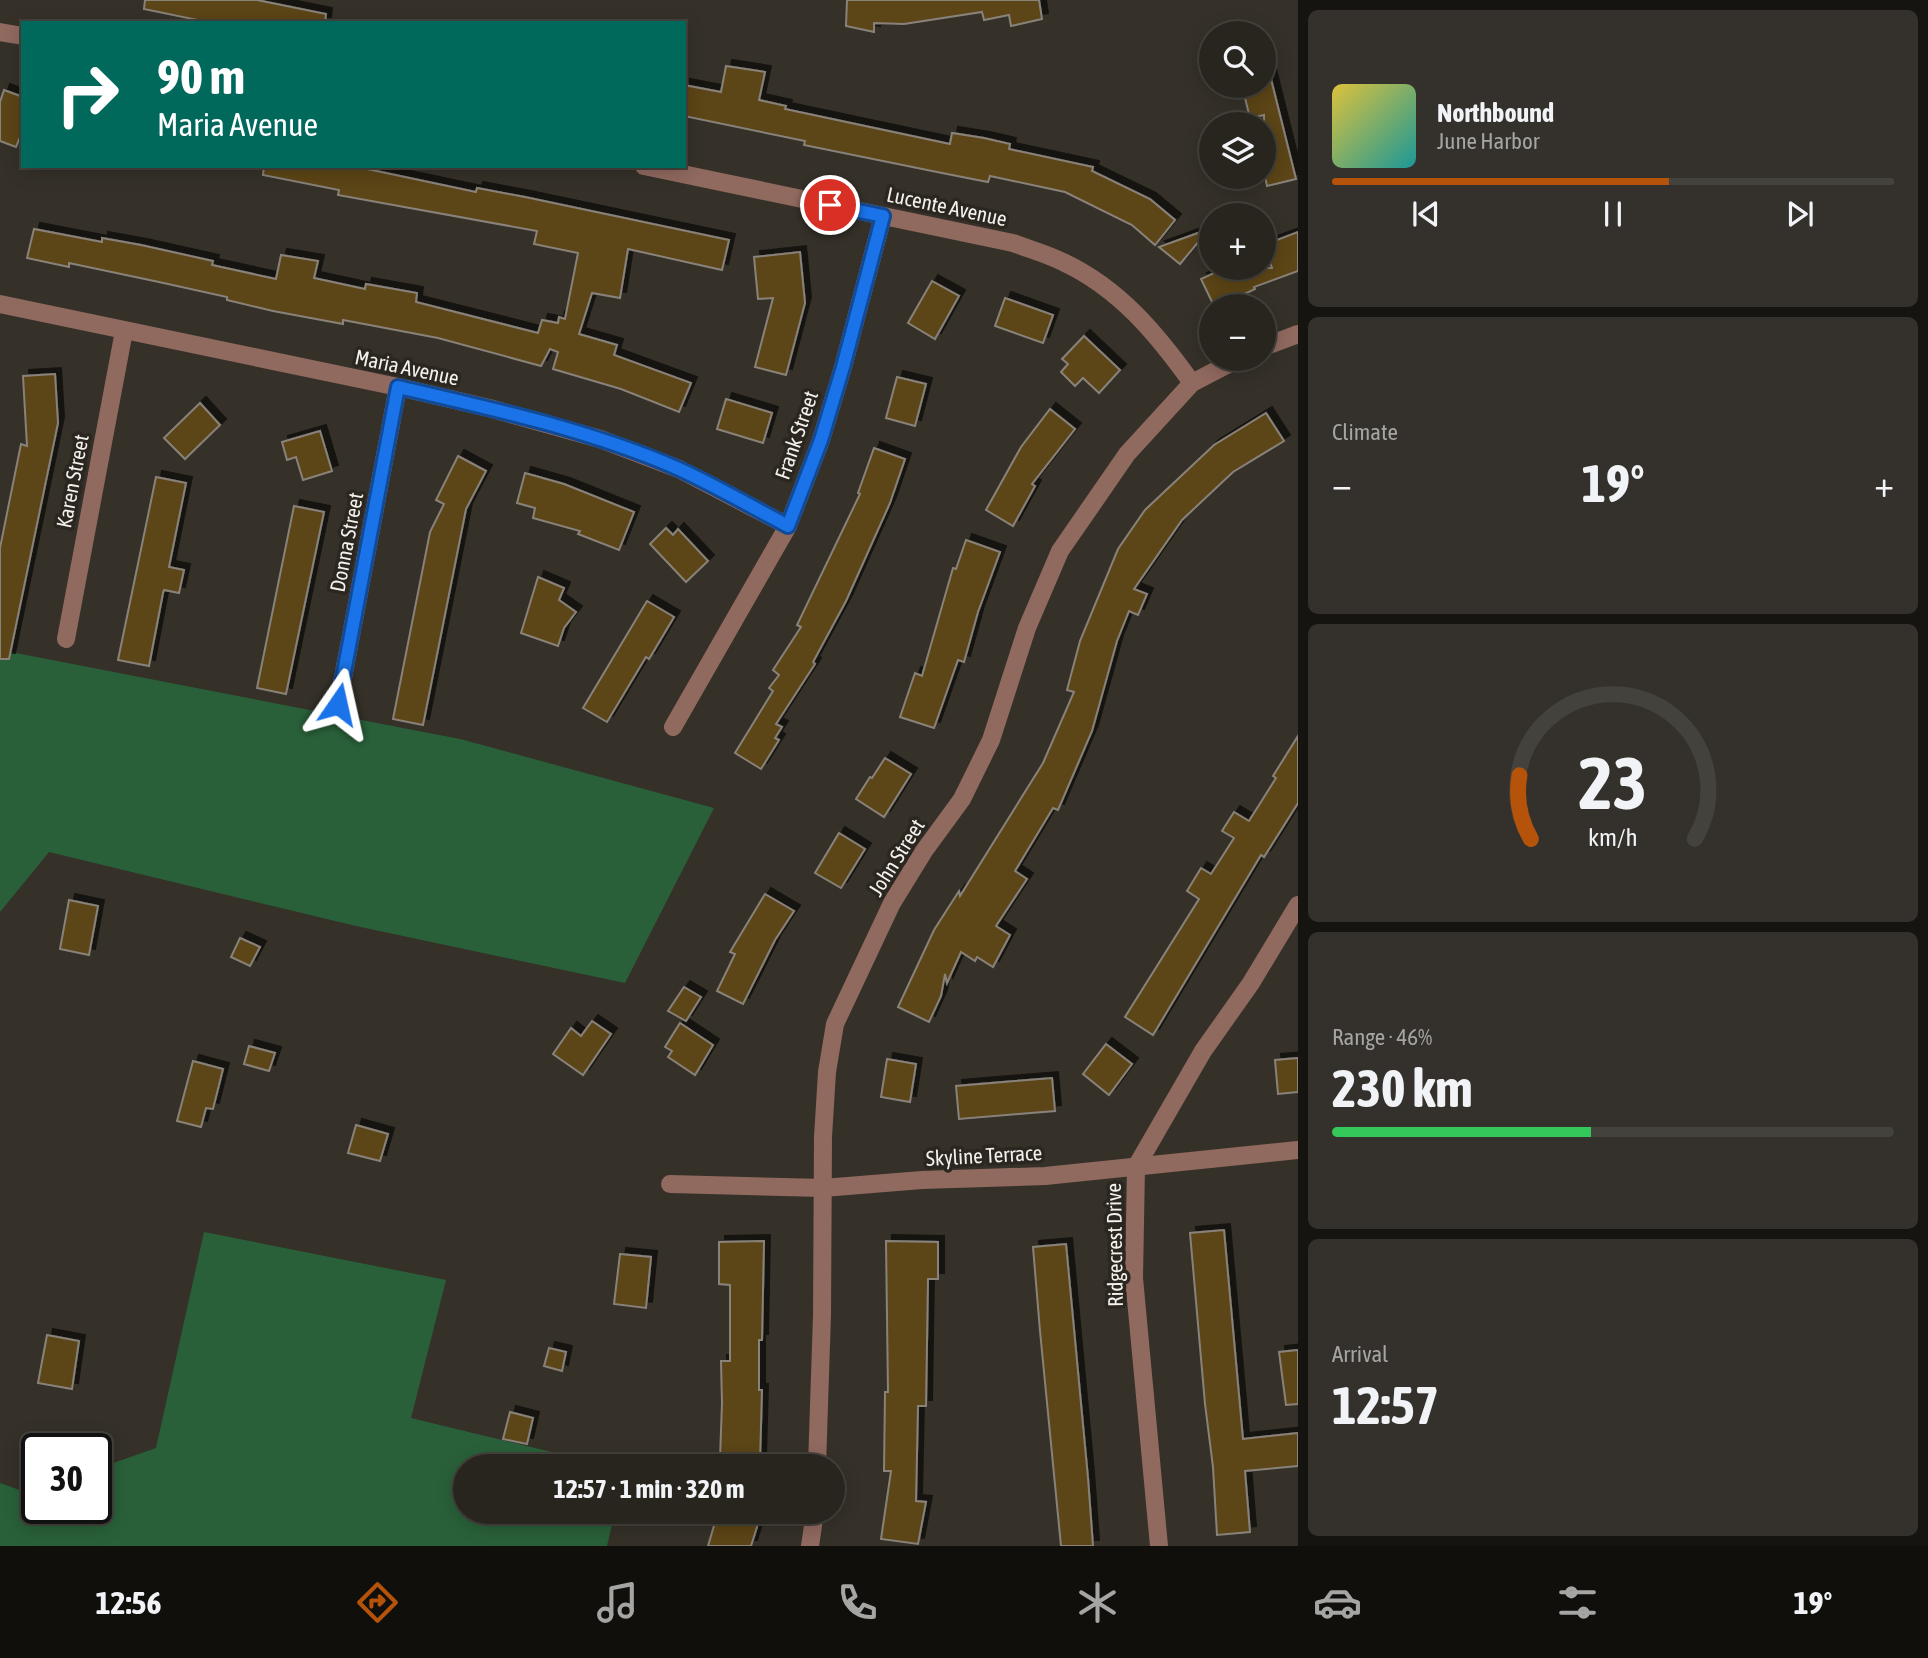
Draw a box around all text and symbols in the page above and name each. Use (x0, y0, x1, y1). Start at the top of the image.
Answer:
map controls (1199, 21, 1276, 371)
button: search (1199, 21, 1276, 98)
text: 90 m (157, 48, 245, 104)
icon: right (42, 49, 133, 140)
text: Northbound (1437, 98, 1554, 128)
text: Maria Avenue (157, 106, 318, 143)
button: layers (1199, 112, 1276, 189)
text: June Harbor (1437, 128, 1540, 154)
pin (800, 175, 860, 235)
street label: Lucente Avenue (885, 182, 1009, 230)
icon: arrive (811, 186, 849, 224)
icon: previous (1407, 195, 1445, 233)
icon: pause (1594, 195, 1632, 233)
icon: next (1781, 195, 1819, 233)
button: + (1199, 203, 1276, 280)
button: − (1199, 294, 1276, 371)
street label: Maria Avenue (353, 344, 461, 390)
street label: Frank Street (770, 388, 822, 482)
text: Climate (1332, 419, 1398, 445)
street label: Karen Street (51, 432, 93, 530)
text: 19° (1581, 453, 1645, 513)
text: − (1332, 462, 1352, 505)
text: + (1874, 462, 1894, 505)
street label: Donna Street (325, 490, 367, 594)
position arrow (301, 667, 375, 741)
text: 23 (1579, 741, 1647, 824)
street label: John Street (863, 814, 929, 900)
text: km/h (1588, 823, 1638, 851)
text: Range · 46% (1332, 1024, 1432, 1050)
text: 230 km (1332, 1058, 1473, 1118)
street label: Skyline Terrace (925, 1140, 1043, 1170)
street label: Ridgecrest Drive (1101, 1183, 1127, 1307)
text: Arrival (1332, 1341, 1388, 1367)
text: 12:57 (1332, 1375, 1439, 1435)
speed limit sign: 30 (21, 1433, 112, 1524)
text: 12:57 · 1 min · 320 m (554, 1474, 744, 1504)
icon: directions (353, 1578, 402, 1627)
icon: music (593, 1578, 642, 1627)
icon: phone (833, 1578, 882, 1627)
icon: climate (1073, 1578, 1122, 1627)
icon: car (1313, 1578, 1362, 1627)
icon: filters (1553, 1578, 1602, 1627)
text: 12:56 (96, 1584, 161, 1621)
text: 19° (1793, 1584, 1832, 1621)

